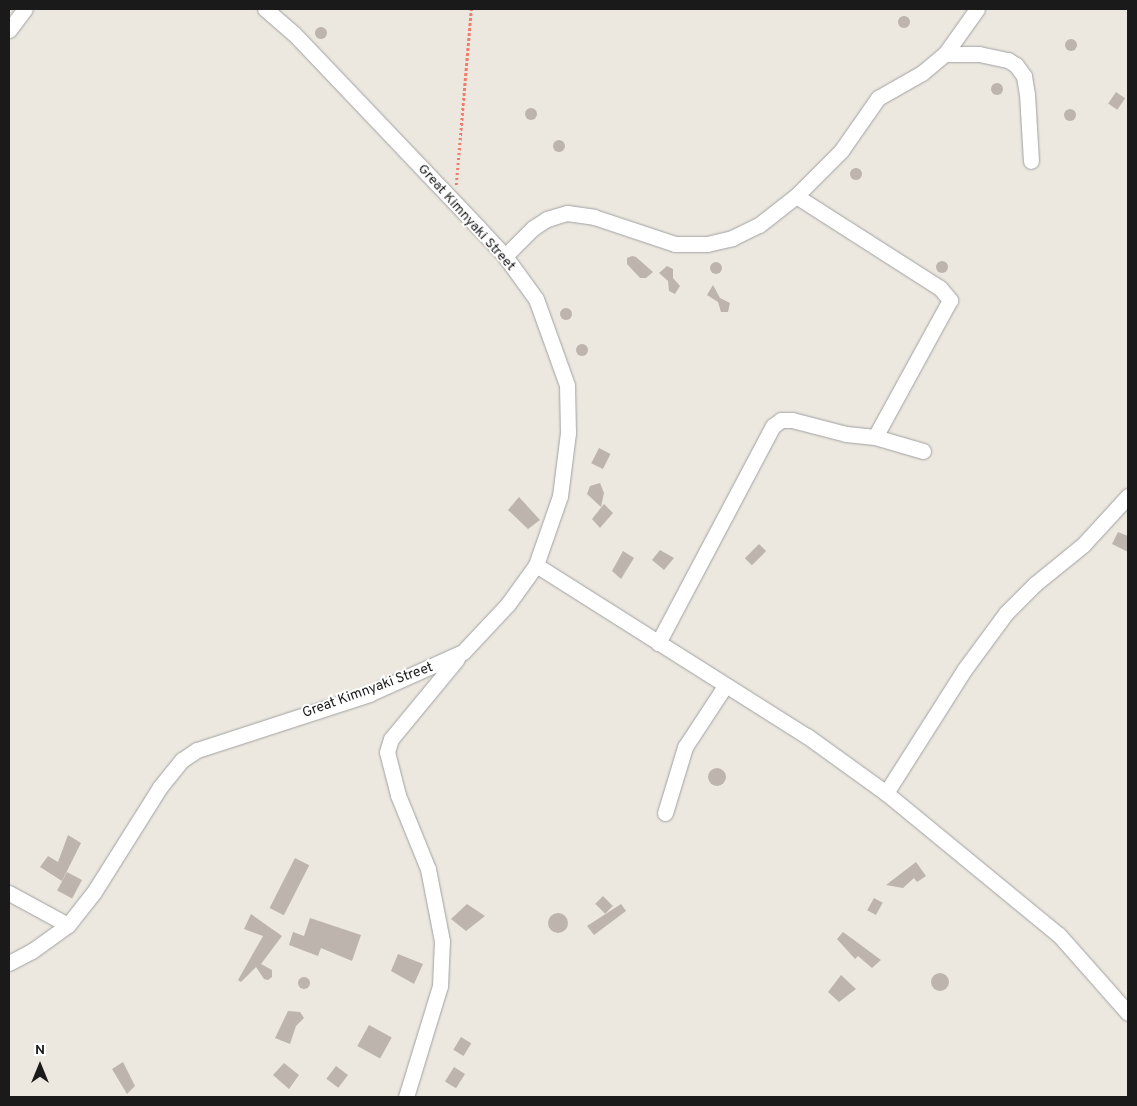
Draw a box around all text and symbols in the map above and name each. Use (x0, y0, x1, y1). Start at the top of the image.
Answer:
street label: Great Kimnyaki Street (414, 161, 518, 275)
street label: Great Kimnyaki Street (300, 660, 436, 722)
north arrow (15, 1041, 65, 1091)
text: N (35, 1042, 45, 1059)

